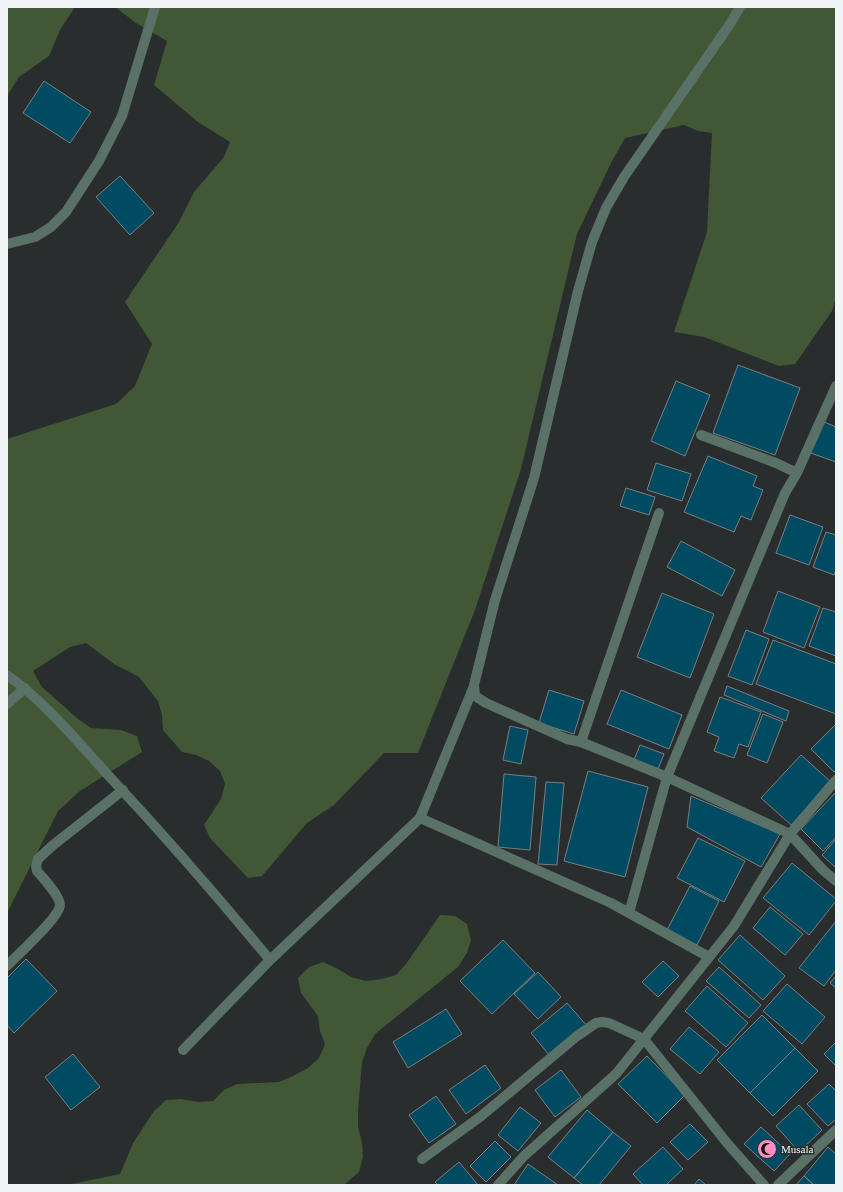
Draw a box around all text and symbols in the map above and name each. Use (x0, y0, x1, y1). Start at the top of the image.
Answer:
mosque icon: Musala (756, 1138, 778, 1160)
place label: Musala (781, 1143, 814, 1155)

